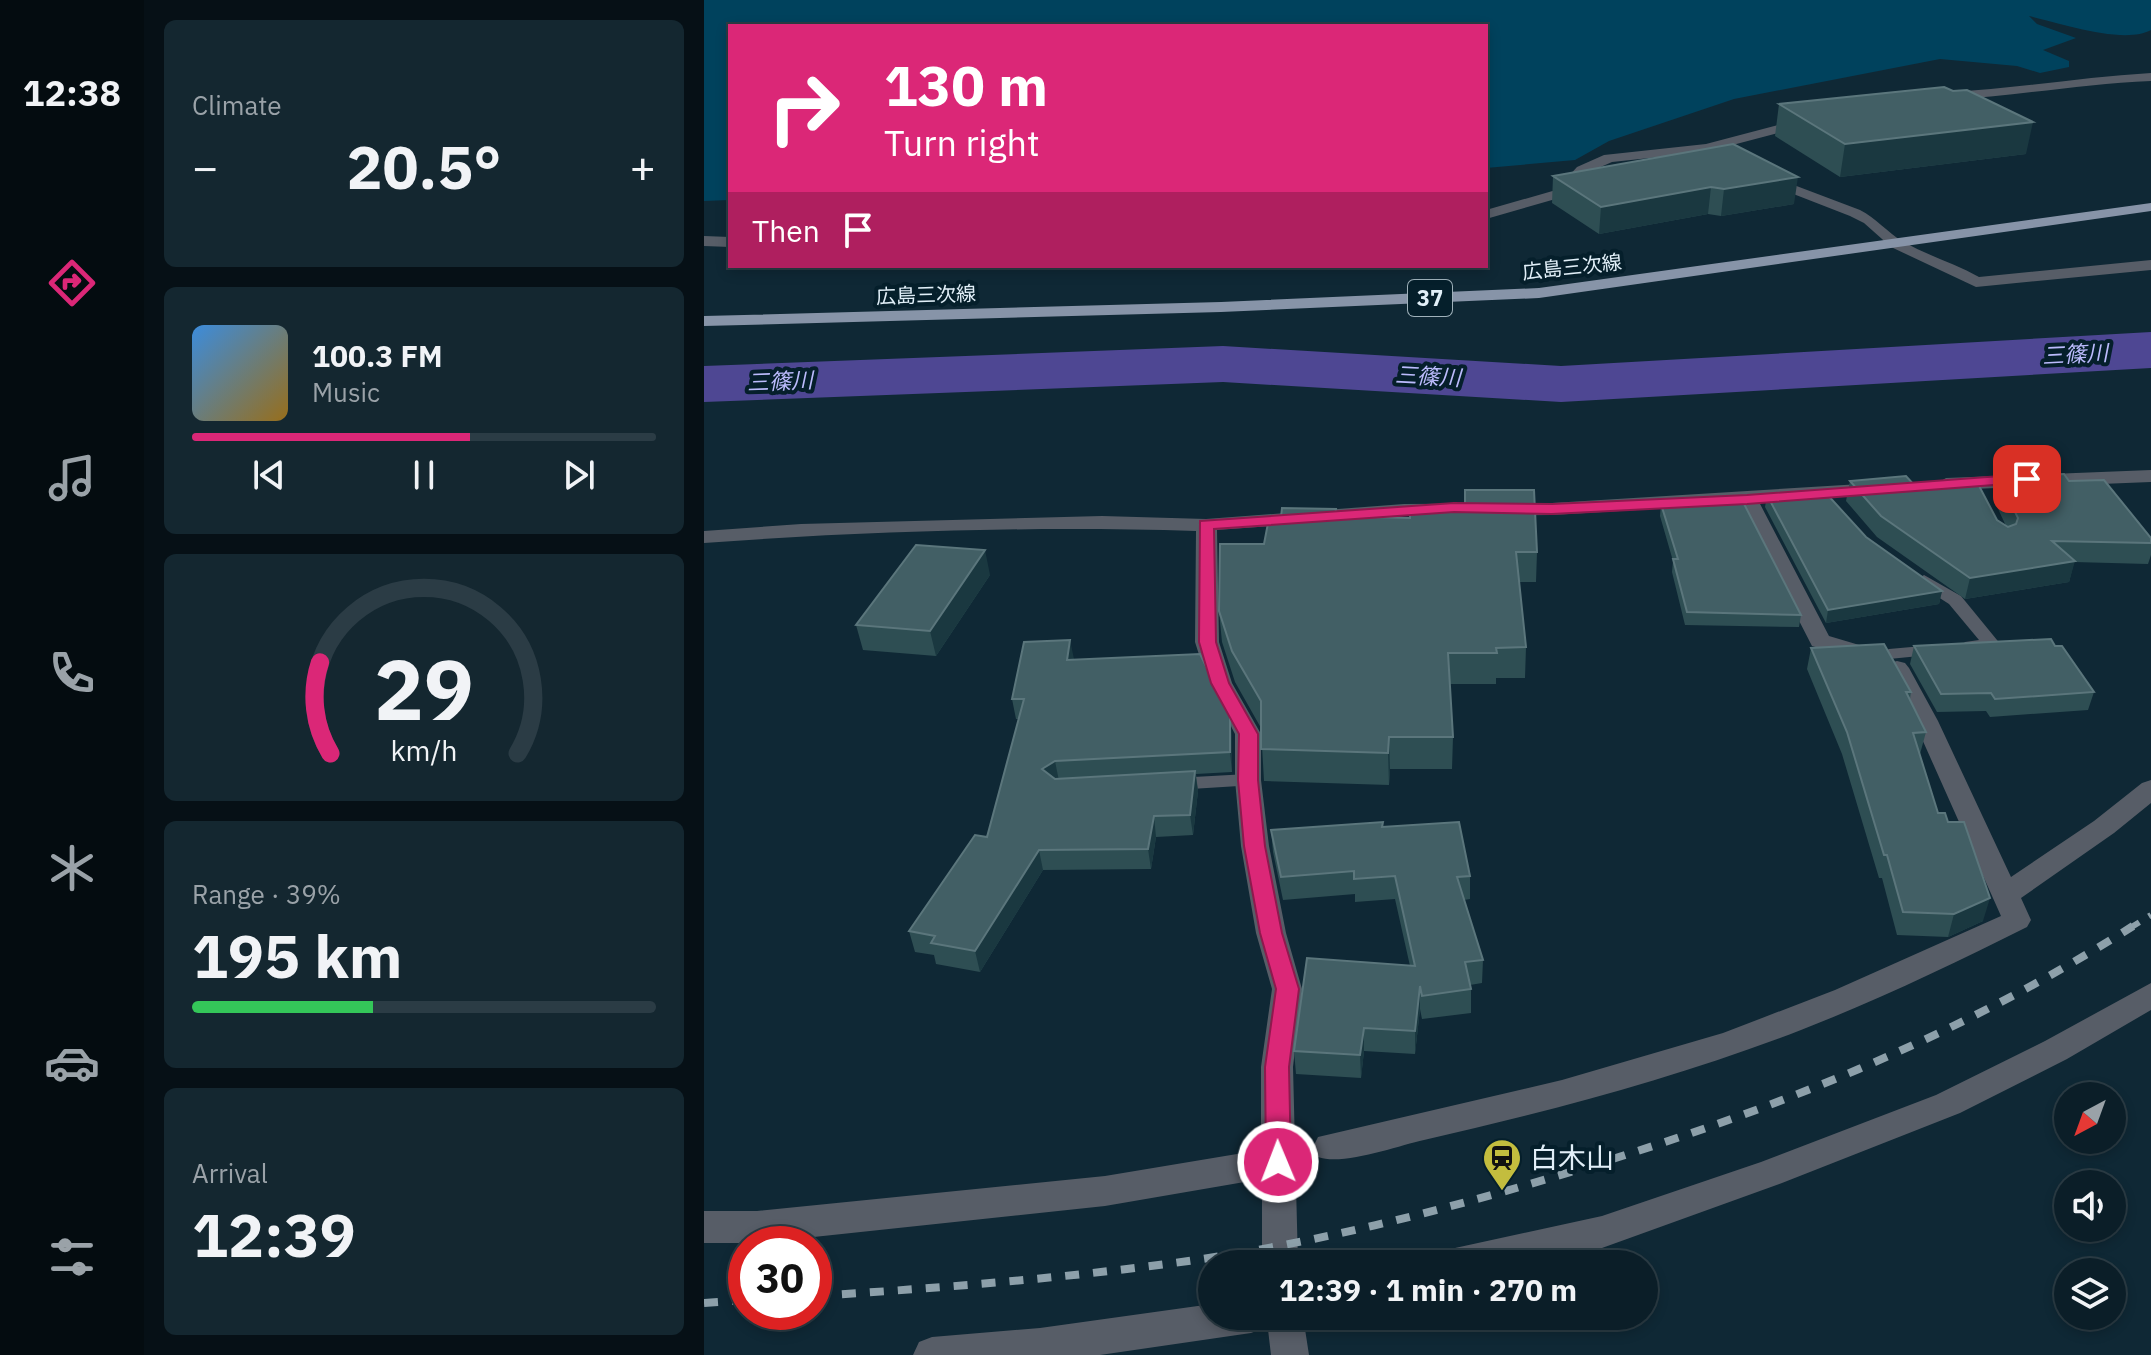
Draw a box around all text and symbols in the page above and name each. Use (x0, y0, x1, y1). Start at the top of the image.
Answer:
text: 130 m (884, 49, 1048, 121)
icon: right (752, 56, 856, 160)
text: 12:38 (23, 69, 121, 116)
text: Climate (192, 88, 282, 122)
text: Turn right (884, 119, 1040, 166)
text: 20.5° (347, 127, 501, 206)
text: − (192, 138, 218, 195)
text: + (630, 138, 656, 195)
icon: arrive (836, 208, 880, 252)
text: Then (752, 211, 820, 250)
street label: 広島三次線 (1521, 248, 1623, 285)
icon: directions (44, 255, 100, 311)
street label: 広島三次線 (876, 279, 976, 310)
road number: 37 (1408, 280, 1452, 316)
text: 100.3 FM (312, 336, 443, 375)
water label: 三篠川 (2041, 337, 2111, 370)
water label: 三篠川 (1394, 359, 1464, 392)
water label: 三篠川 (746, 365, 815, 396)
text: Music (312, 375, 380, 409)
pin (1993, 445, 2061, 513)
icon: music (44, 450, 100, 506)
icon: previous (247, 453, 291, 497)
icon: pause (402, 453, 446, 497)
icon: next (557, 453, 601, 497)
icon: arrive (2005, 457, 2049, 501)
text: 29 (374, 634, 474, 742)
icon: phone (44, 645, 100, 701)
text: km/h (390, 732, 458, 769)
icon: climate (44, 840, 100, 896)
text: Range · 39% (192, 877, 341, 911)
text: 195 km (192, 916, 402, 995)
icon: car (44, 1035, 100, 1091)
north arrow (2054, 1082, 2126, 1154)
map controls (2054, 1082, 2126, 1330)
position arrow (1236, 1120, 1320, 1204)
station icon: 白木山 (1481, 1137, 1523, 1192)
place label: 白木山 (1530, 1139, 1614, 1176)
text: Arrival (192, 1156, 268, 1190)
button: sound (2054, 1170, 2126, 1242)
text: 12:39 (192, 1195, 356, 1274)
speed limit sign: 30 (728, 1226, 832, 1330)
icon: filters (44, 1229, 100, 1285)
button: layers (2054, 1258, 2126, 1330)
text: 12:39 · 1 min · 270 m (1279, 1270, 1577, 1309)

